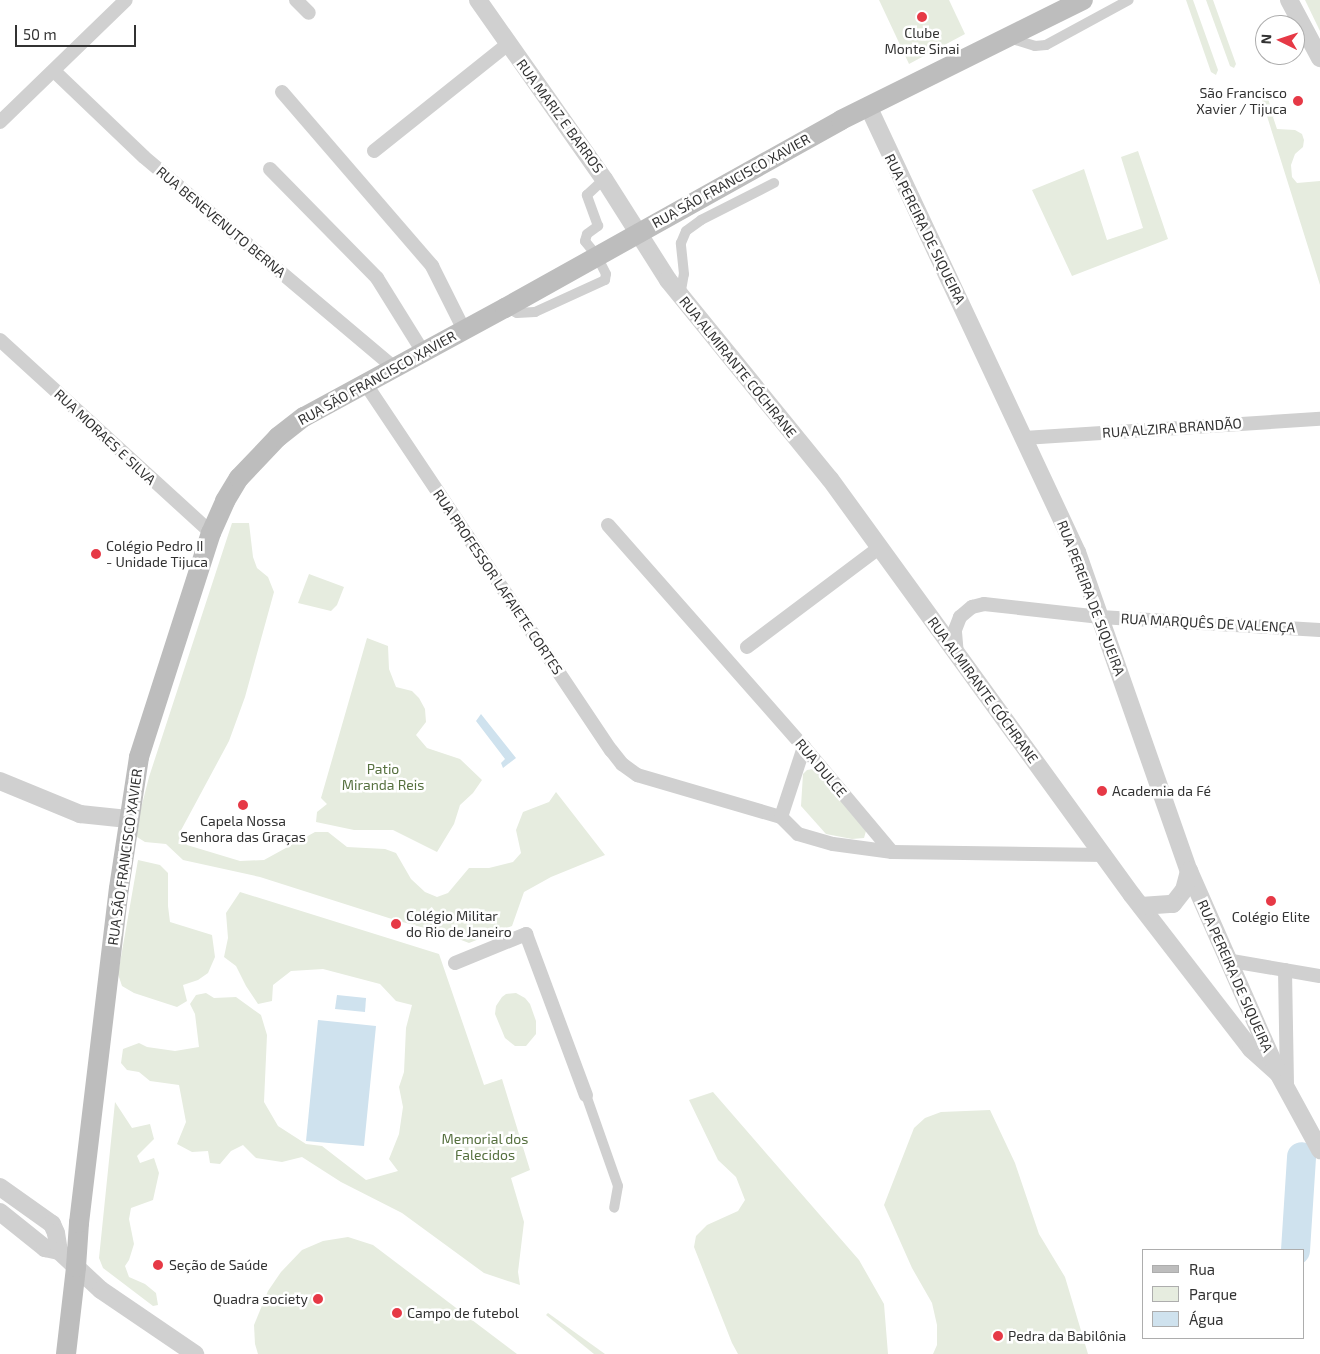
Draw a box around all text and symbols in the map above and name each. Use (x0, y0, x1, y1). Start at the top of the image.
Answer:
marker: Clube Monte Sinai (916, 11, 928, 23)
scale bar (18, 15, 139, 47)
north arrow (1255, 15, 1305, 65)
text: 50 m (23, 25, 57, 43)
place label: Clube Monte Sinai (885, 25, 959, 58)
text: N (1257, 33, 1274, 45)
street label: RUA MARIZ E BARROS (513, 56, 607, 176)
place label: São Francisco Xavier / Tijuca (1196, 85, 1287, 118)
marker: São Francisco Xavier / Tijuca (1291, 94, 1305, 108)
street label: RUA SÃO FRANCISCO XAVIER (649, 130, 813, 232)
street label: RUA PEREIRA DE SIQUEIRA (881, 151, 969, 307)
street label: RUA BENEVENUTO BERNA (153, 163, 289, 281)
street label: RUA ALMIRANTE CÓCHRANE (676, 293, 800, 441)
street label: RUA SÃO FRANCISCO XAVIER (295, 327, 459, 429)
street label: RUA MORAES E SILVA (51, 386, 159, 488)
street label: RUA ALZIRA BRANDÃO (1101, 415, 1243, 441)
street label: RUA PROFESSOR LAFAIETE CORTES (430, 486, 566, 678)
street label: RUA PEREIRA DE SIQUEIRA (1053, 518, 1129, 678)
place label: Colégio Pedro II - Unidade Tijuca (106, 538, 208, 570)
marker: Colégio Pedro II - Unidade Tijuca (90, 548, 102, 560)
street label: RUA MARQUÊS DE VALENÇA (1120, 610, 1296, 636)
street label: RUA ALMIRANTE CÓCHRANE (924, 613, 1042, 767)
street label: RUA DULCE (792, 735, 850, 801)
park label: Patio Miranda Reis (342, 761, 424, 794)
street label: RUA SÃO FRANCISCO XAVIER (104, 767, 146, 947)
place label: Academia da Fé (1112, 783, 1211, 799)
marker: Academia da Fé (1096, 785, 1108, 797)
marker: Capela Nossa Senhora das Graças (237, 799, 249, 811)
place label: Capela Nossa Senhora das Graças (180, 813, 306, 846)
marker: Colégio Elite (1265, 895, 1277, 907)
street label: RUA PEREIRA DE SIQUEIRA (1194, 897, 1276, 1055)
place label: Colégio Militar do Rio de Janeiro (406, 908, 512, 940)
place label: Colégio Elite (1232, 909, 1310, 925)
marker: Colégio Militar do Rio de Janeiro (390, 918, 402, 930)
park label: Memorial dos Falecidos (441, 1131, 529, 1164)
legend (1142, 1249, 1305, 1339)
place label: Seção de Saúde (169, 1257, 268, 1273)
marker: Seção de Saúde (151, 1258, 165, 1272)
text: Rua (1189, 1260, 1215, 1278)
text: Parque (1189, 1285, 1237, 1303)
place label: Quadra society (213, 1291, 308, 1307)
marker: Quadra society (312, 1293, 324, 1305)
place label: Campo de futebol (407, 1305, 519, 1321)
marker: Campo de futebol (391, 1307, 403, 1319)
text: Água (1189, 1310, 1224, 1328)
place label: Pedra da Babilônia (1008, 1328, 1126, 1344)
marker: Pedra da Babilônia (992, 1330, 1004, 1342)

